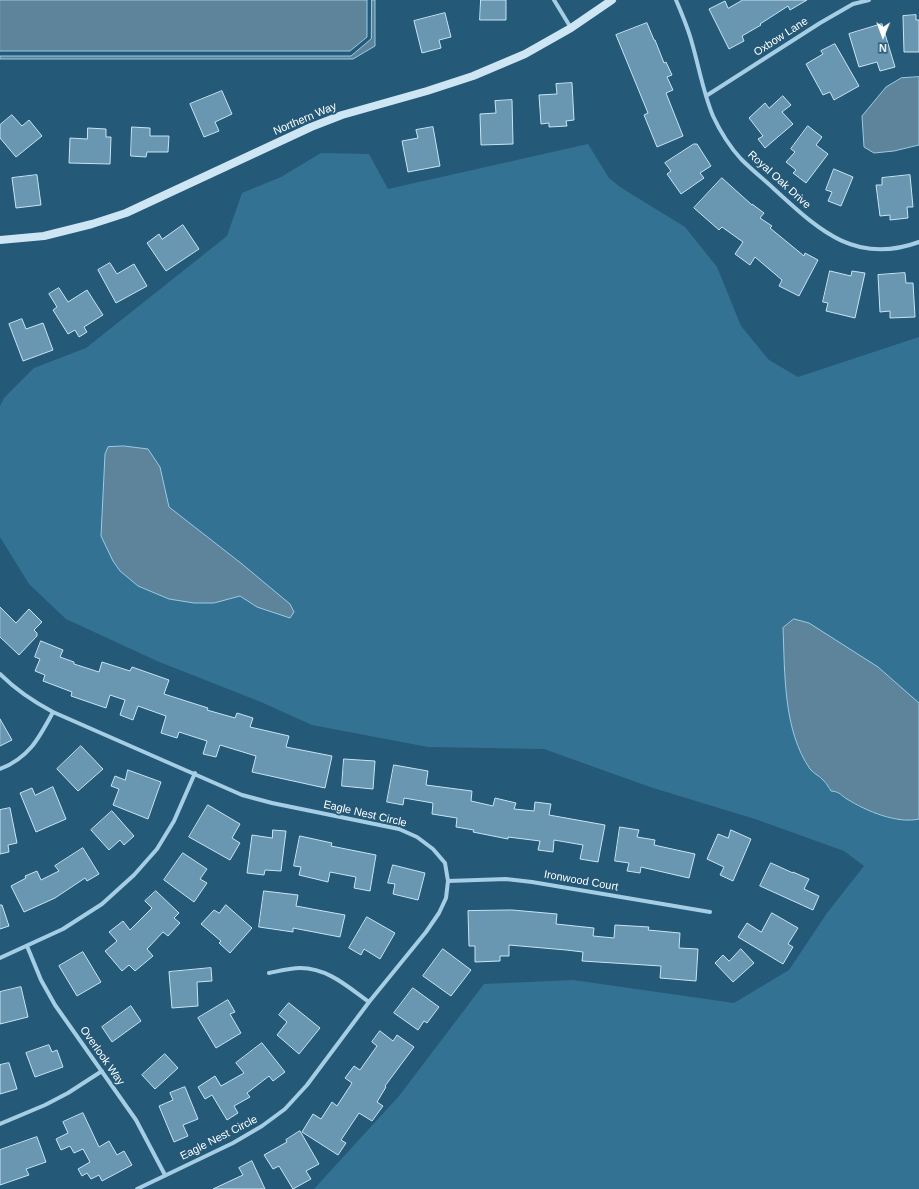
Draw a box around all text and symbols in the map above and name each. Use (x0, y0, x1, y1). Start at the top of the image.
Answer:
street label: Oxbow Lane (752, 15, 810, 59)
north arrow (863, 16, 903, 56)
text: N (879, 42, 887, 54)
street label: Northern Way (271, 100, 339, 138)
street label: Royal Oak Drive (745, 148, 813, 212)
street label: Eagle Nest Circle (322, 798, 408, 830)
street label: Ironwood Court (543, 868, 619, 894)
street label: Overlook Way (77, 1024, 127, 1088)
street label: Eagle Nest Circle (178, 1113, 260, 1163)

